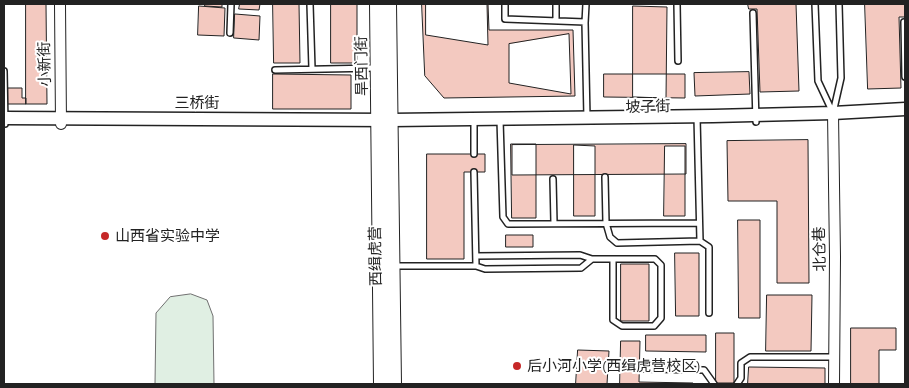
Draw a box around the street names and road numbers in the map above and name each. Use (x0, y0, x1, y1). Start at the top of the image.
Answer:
street label: 旱西门街 (352, 36, 372, 96)
street label: 小新街 (36, 41, 54, 87)
street label: 三桥街 (175, 94, 219, 112)
street label: 坡子街 (625, 98, 671, 116)
street label: 西缉虎营 (366, 226, 386, 286)
street label: 北仓巷 (811, 226, 829, 272)

